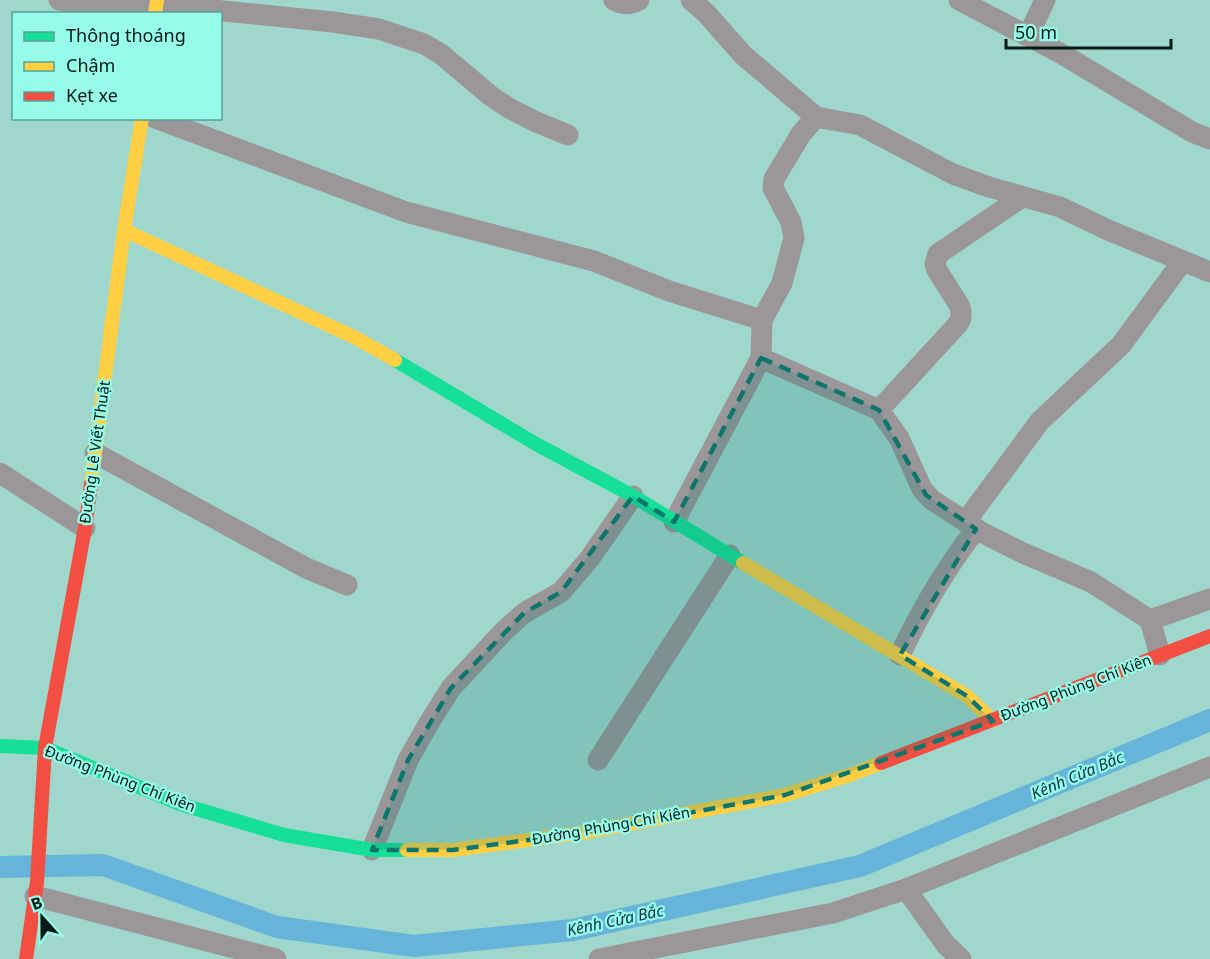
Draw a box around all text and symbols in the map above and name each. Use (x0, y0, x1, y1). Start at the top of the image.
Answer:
legend (12, 12, 222, 120)
scale bar (1006, 12, 1171, 50)
text: 50 m (1015, 20, 1057, 44)
text: Thông thoáng (66, 23, 186, 47)
text: Chậm (66, 53, 115, 77)
text: Kẹt xe (66, 83, 118, 107)
street label: Đường Lê Viết Thuật (74, 378, 114, 525)
street label: Đường Phùng Chí Kiên (997, 649, 1154, 725)
street label: Đường Phùng Chí Kiên (42, 740, 199, 816)
water label: Kênh Cửa Bắc (1027, 745, 1127, 804)
street label: Đường Phùng Chí Kiên (530, 801, 691, 849)
north arrow (12, 887, 72, 947)
text: B (28, 891, 46, 915)
water label: Kênh Cửa Bắc (565, 899, 666, 941)

